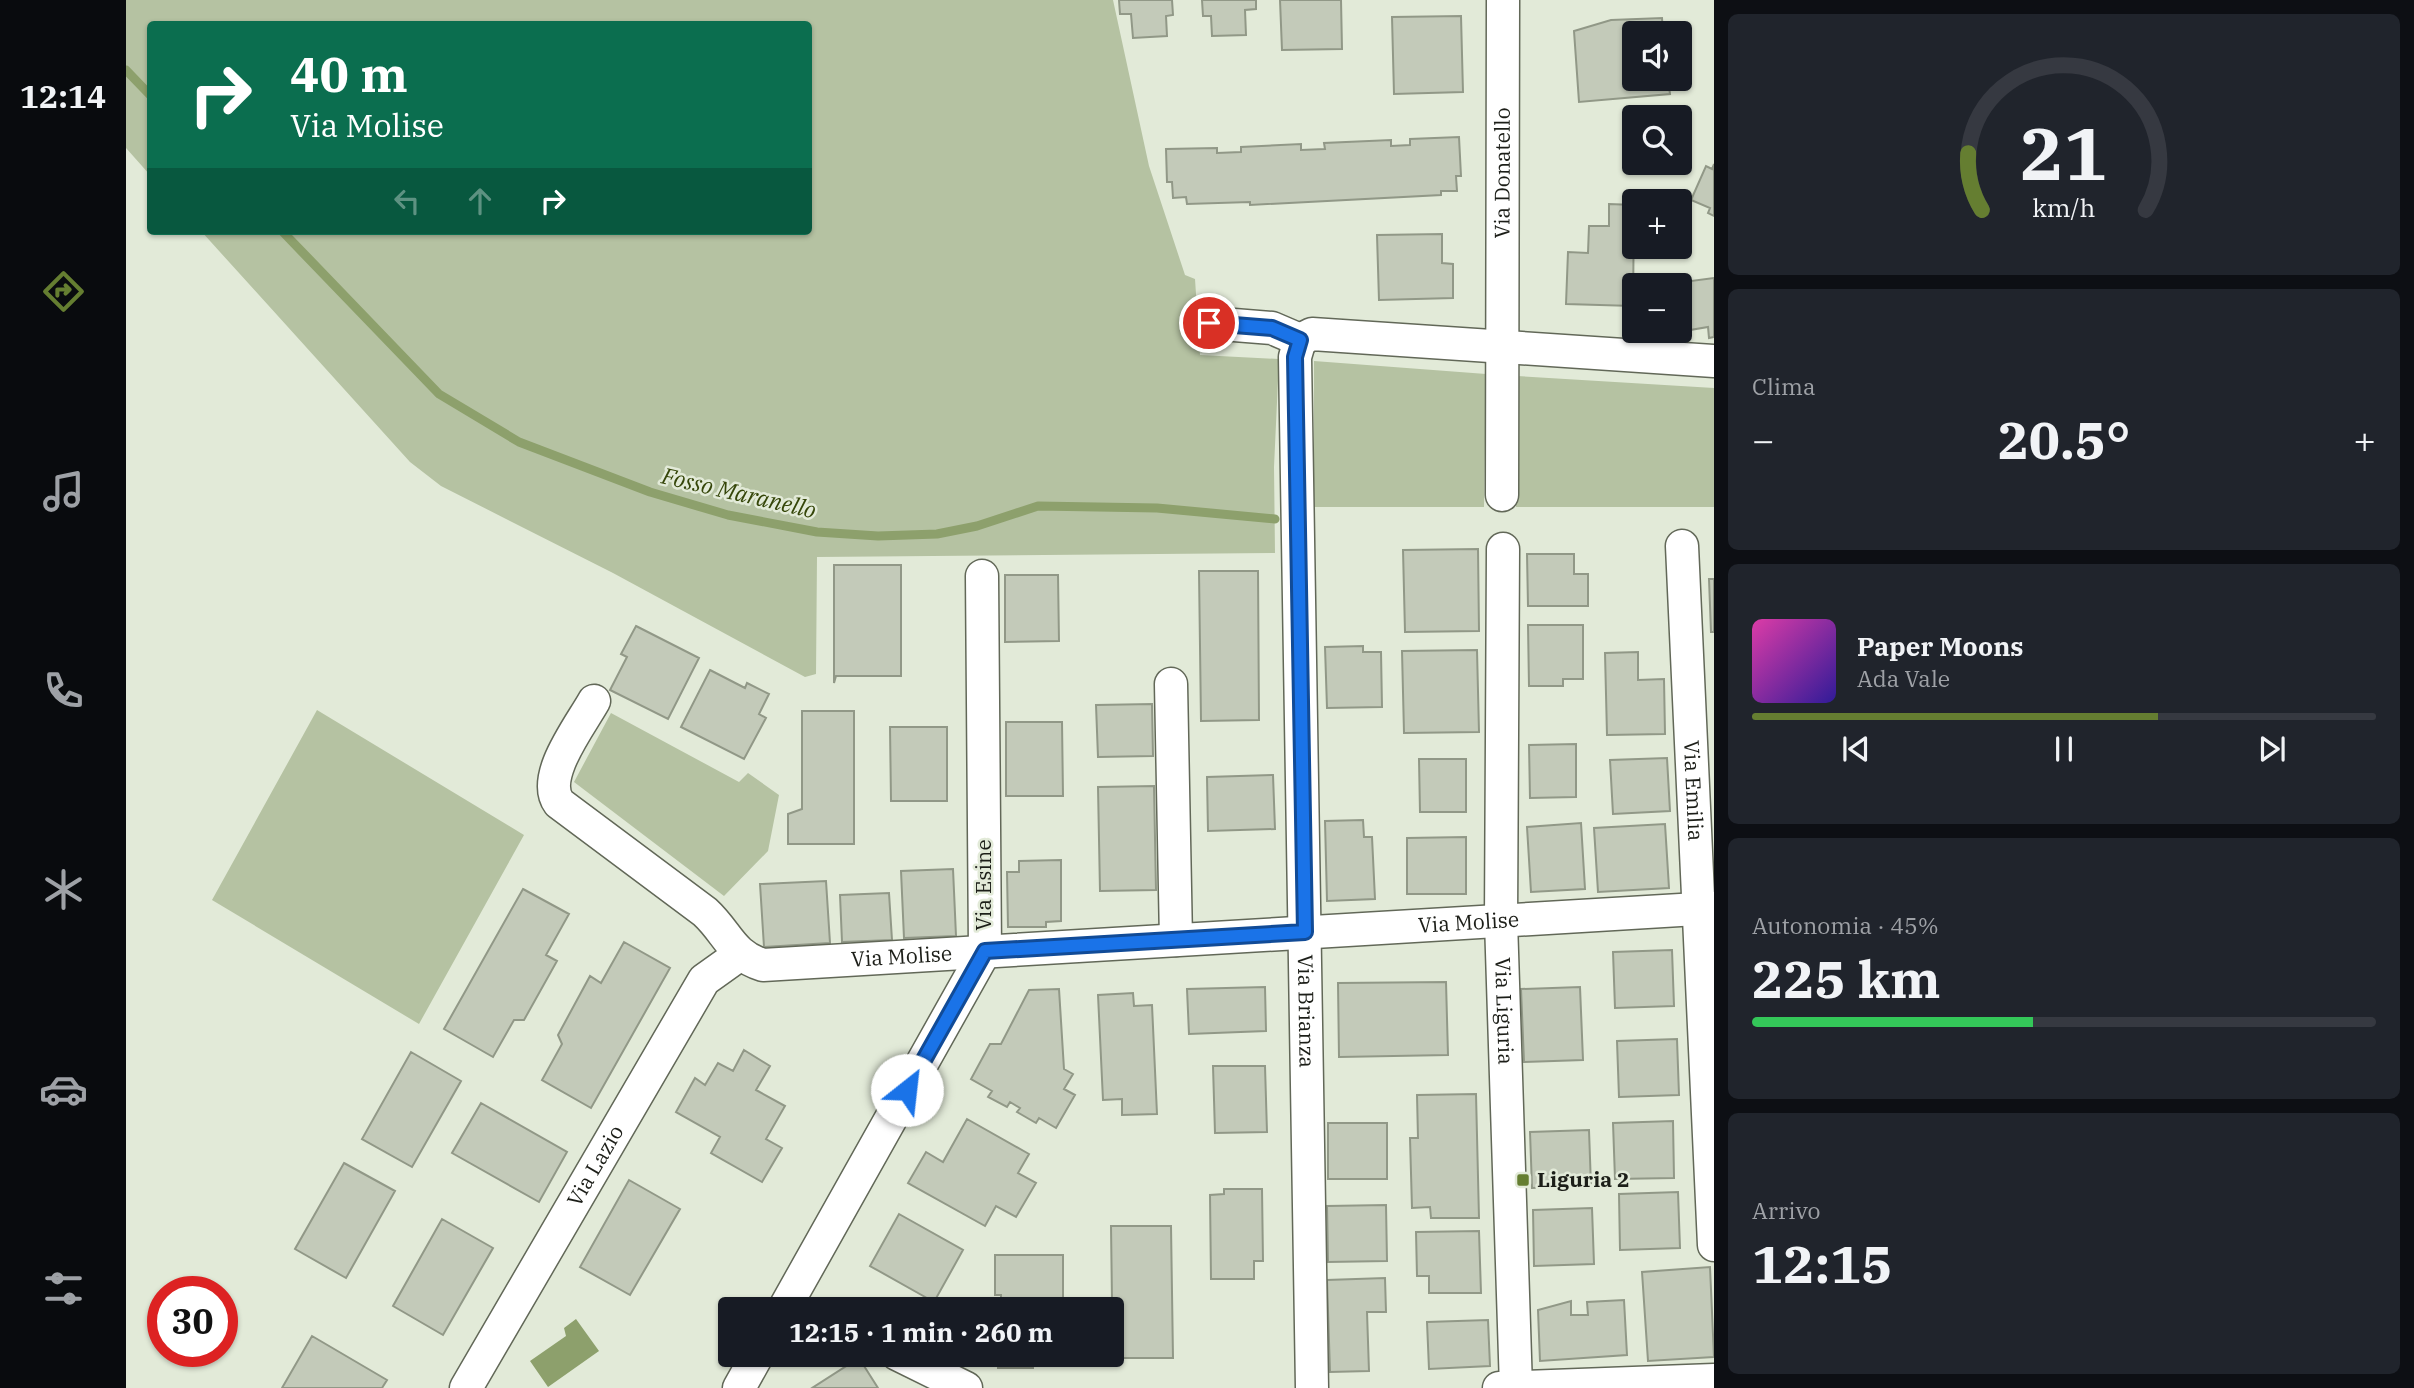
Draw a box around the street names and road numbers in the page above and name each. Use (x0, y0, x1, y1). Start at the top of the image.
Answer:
street label: Via Donatello (1488, 107, 1516, 239)
street label: Via Emilia (1678, 740, 1710, 842)
street label: Via Esine (969, 839, 997, 931)
street label: Via Molise (1417, 905, 1520, 939)
street label: Via Molise (850, 939, 953, 973)
street label: Via Brianza (1292, 954, 1322, 1068)
street label: Via Liguria (1489, 957, 1521, 1065)
street label: Via Lazio (560, 1120, 629, 1211)

